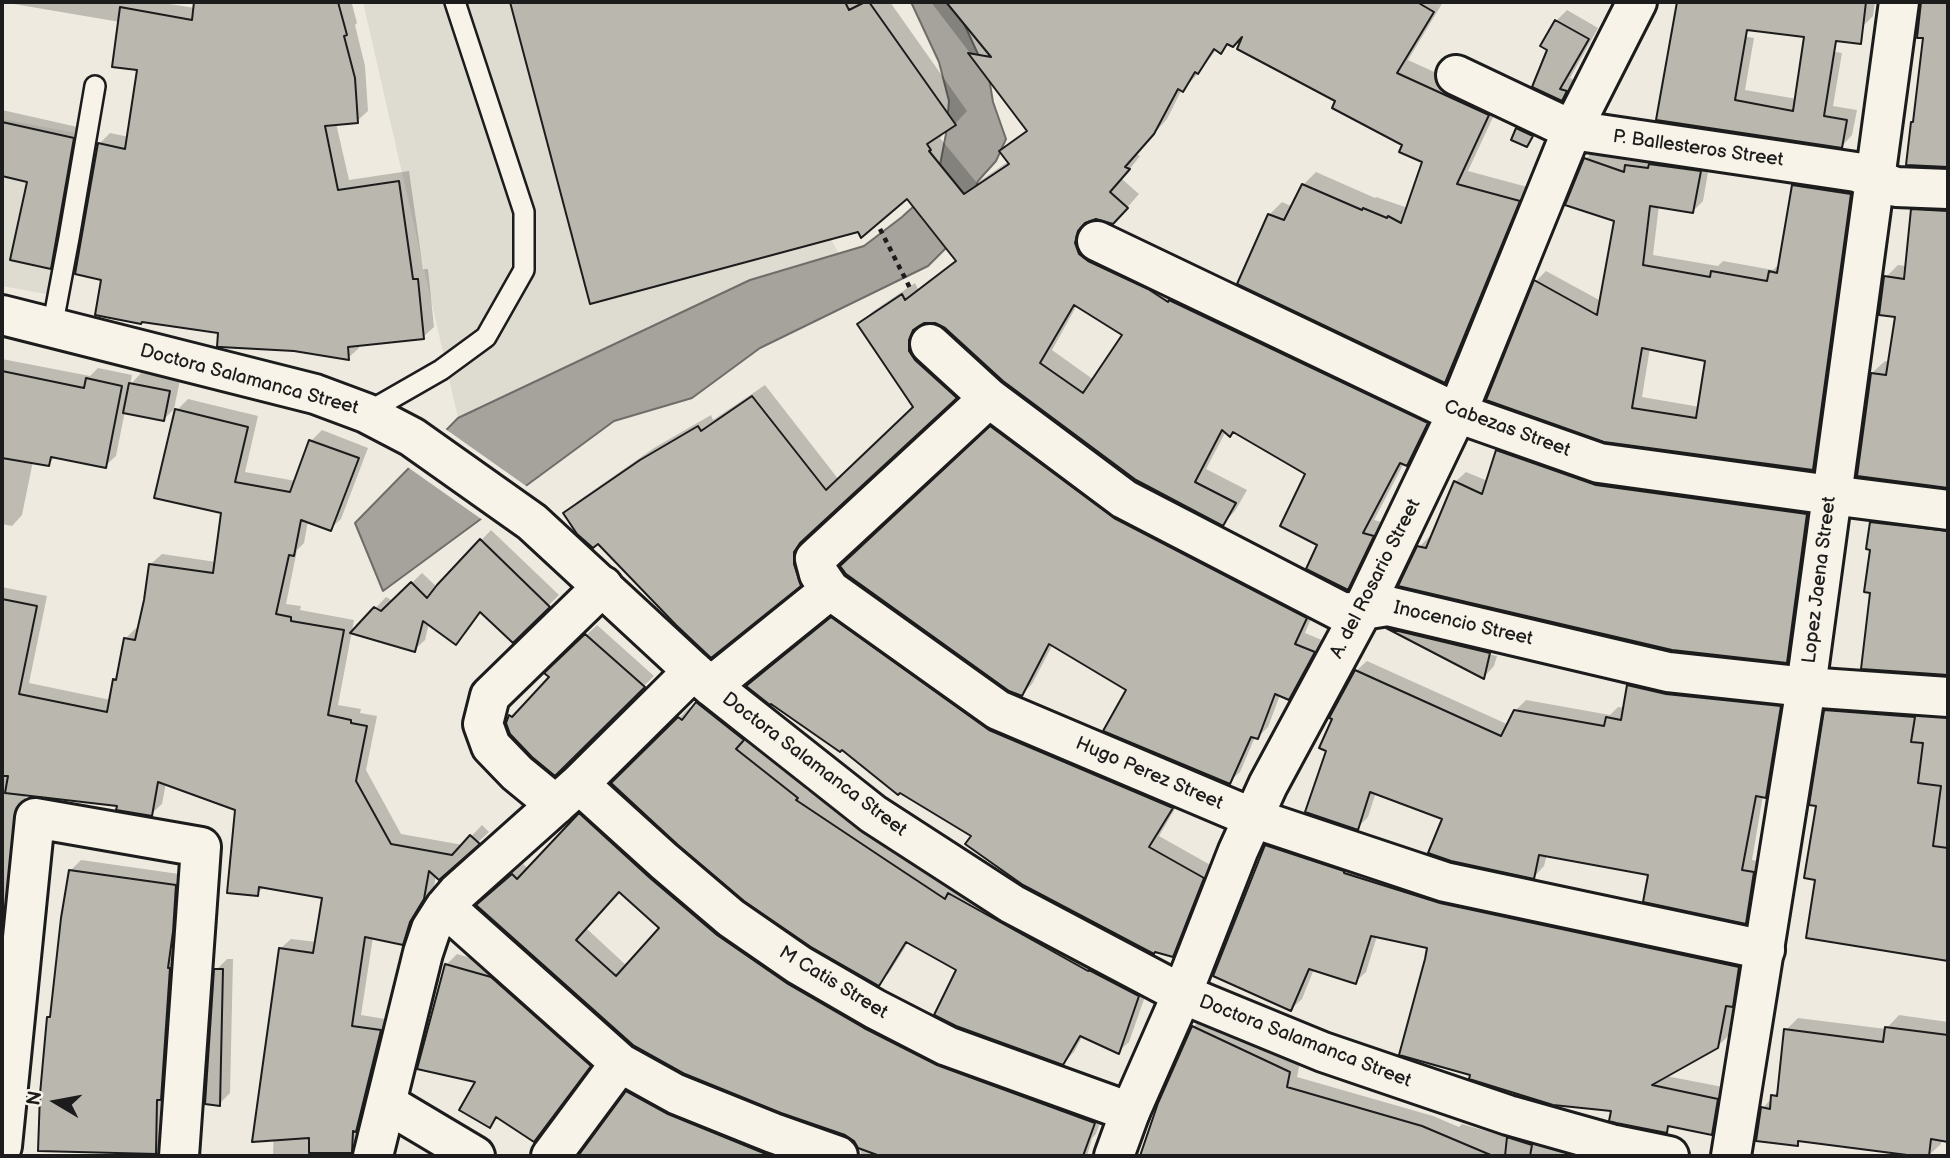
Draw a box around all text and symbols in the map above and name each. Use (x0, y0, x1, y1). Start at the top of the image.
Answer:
street label: P. Ballesteros Street (1611, 126, 1785, 172)
street label: Doctora Salamanca Street (137, 340, 361, 420)
street label: Cabezas Street (1441, 396, 1573, 462)
street label: A. del Rosario Street (1326, 495, 1426, 663)
street label: Lopez Jaena Street (1798, 495, 1842, 665)
street label: Inocencio Street (1391, 597, 1535, 651)
street label: Doctora Salamanca Street (717, 688, 911, 842)
street label: Hugo Perez Street (1072, 733, 1226, 815)
street label: M Catis Street (775, 942, 891, 1024)
street label: Doctora Salamanca Street (1196, 991, 1414, 1093)
north arrow (21, 1067, 91, 1137)
text: N (22, 1089, 47, 1107)

